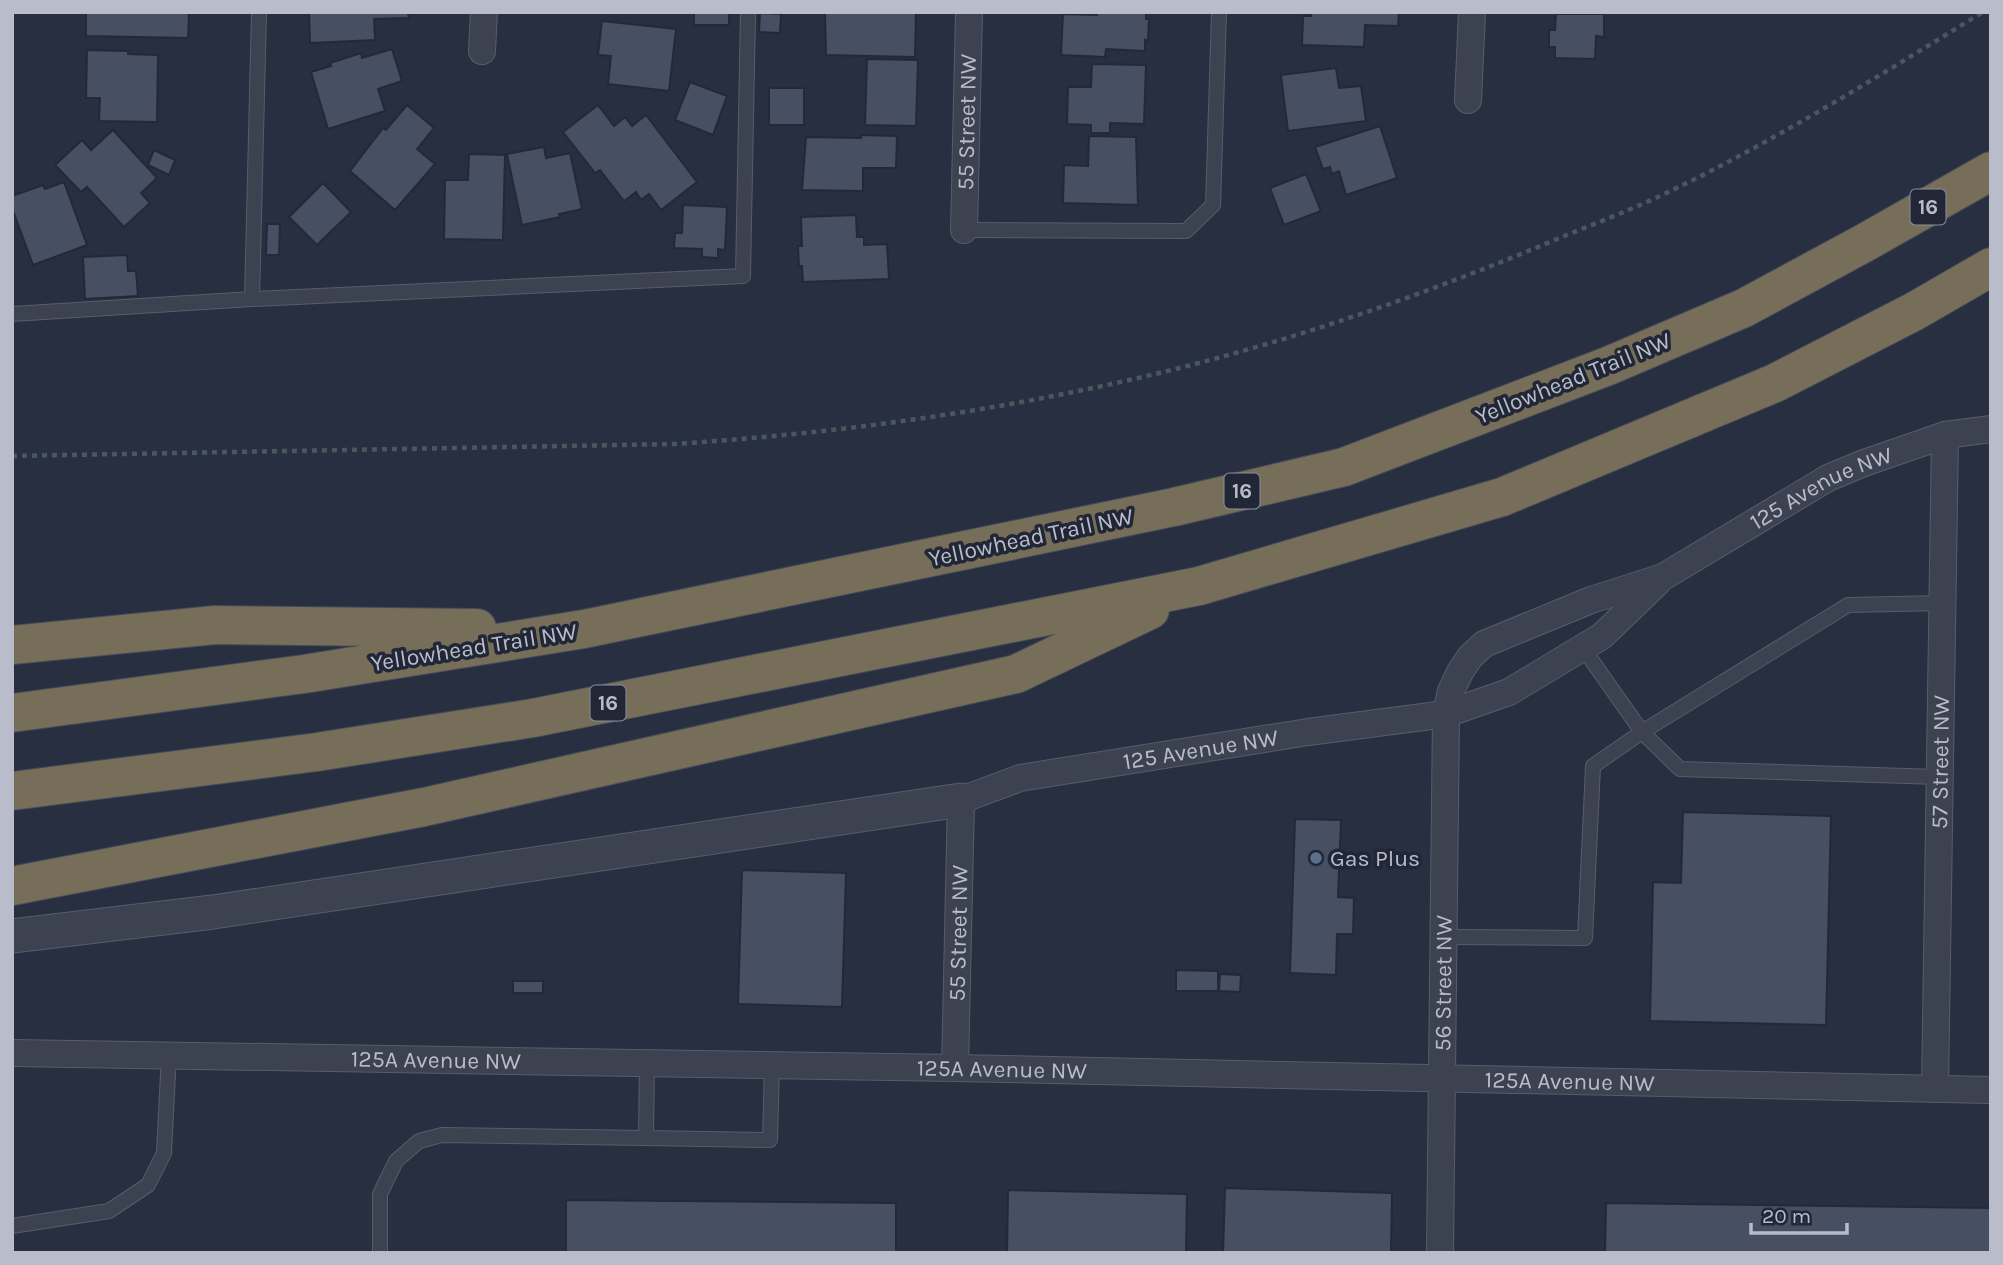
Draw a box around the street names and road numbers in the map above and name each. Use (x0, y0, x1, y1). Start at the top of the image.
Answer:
street label: 55 Street NW (952, 53, 982, 191)
road number: 16 (1910, 190, 1946, 224)
street label: Yellowhead Trail NW (1472, 327, 1675, 430)
street label: 125 Avenue NW (1745, 441, 1896, 536)
road number: 16 (1224, 474, 1260, 508)
street label: Yellowhead Trail NW (926, 503, 1136, 572)
street label: Yellowhead Trail NW (369, 618, 580, 677)
road number: 16 (590, 686, 626, 720)
street label: 57 Street NW (1926, 694, 1955, 829)
street label: 125 Avenue NW (1121, 724, 1281, 775)
street label: 55 Street NW (943, 864, 974, 1002)
street label: 56 Street NW (1429, 914, 1458, 1051)
street label: 125A Avenue NW (351, 1045, 522, 1075)
street label: 125A Avenue NW (917, 1054, 1088, 1085)
street label: 125A Avenue NW (1484, 1066, 1655, 1097)

